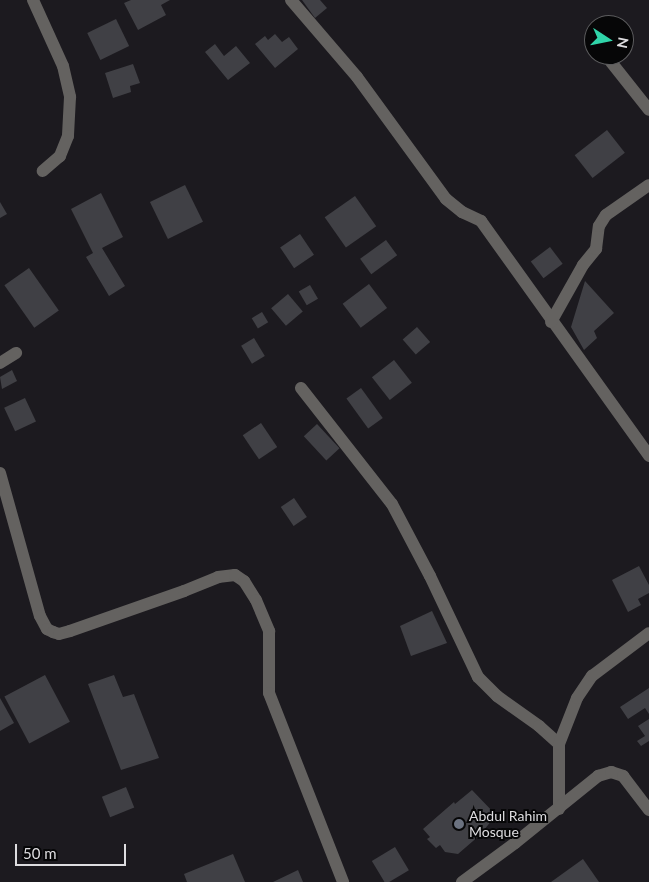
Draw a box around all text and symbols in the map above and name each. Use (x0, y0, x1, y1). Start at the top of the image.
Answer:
north arrow (584, 15, 634, 65)
text: N (614, 36, 633, 50)
place label: Abdul Rahim Mosque (469, 808, 547, 840)
marker: Abdul Rahim Mosque (453, 818, 465, 830)
scale bar (18, 834, 129, 866)
text: 50 m (23, 844, 57, 862)

